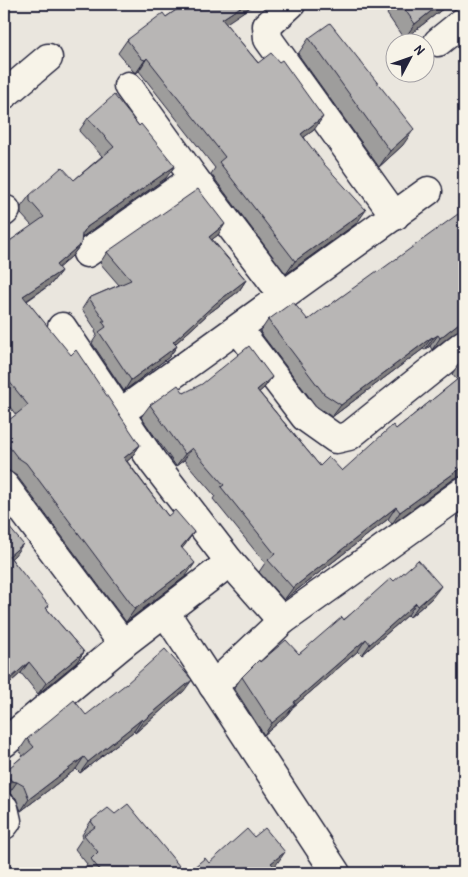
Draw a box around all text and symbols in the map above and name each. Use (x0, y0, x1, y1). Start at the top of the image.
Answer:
north arrow (386, 32, 436, 82)
text: N (411, 40, 430, 59)

